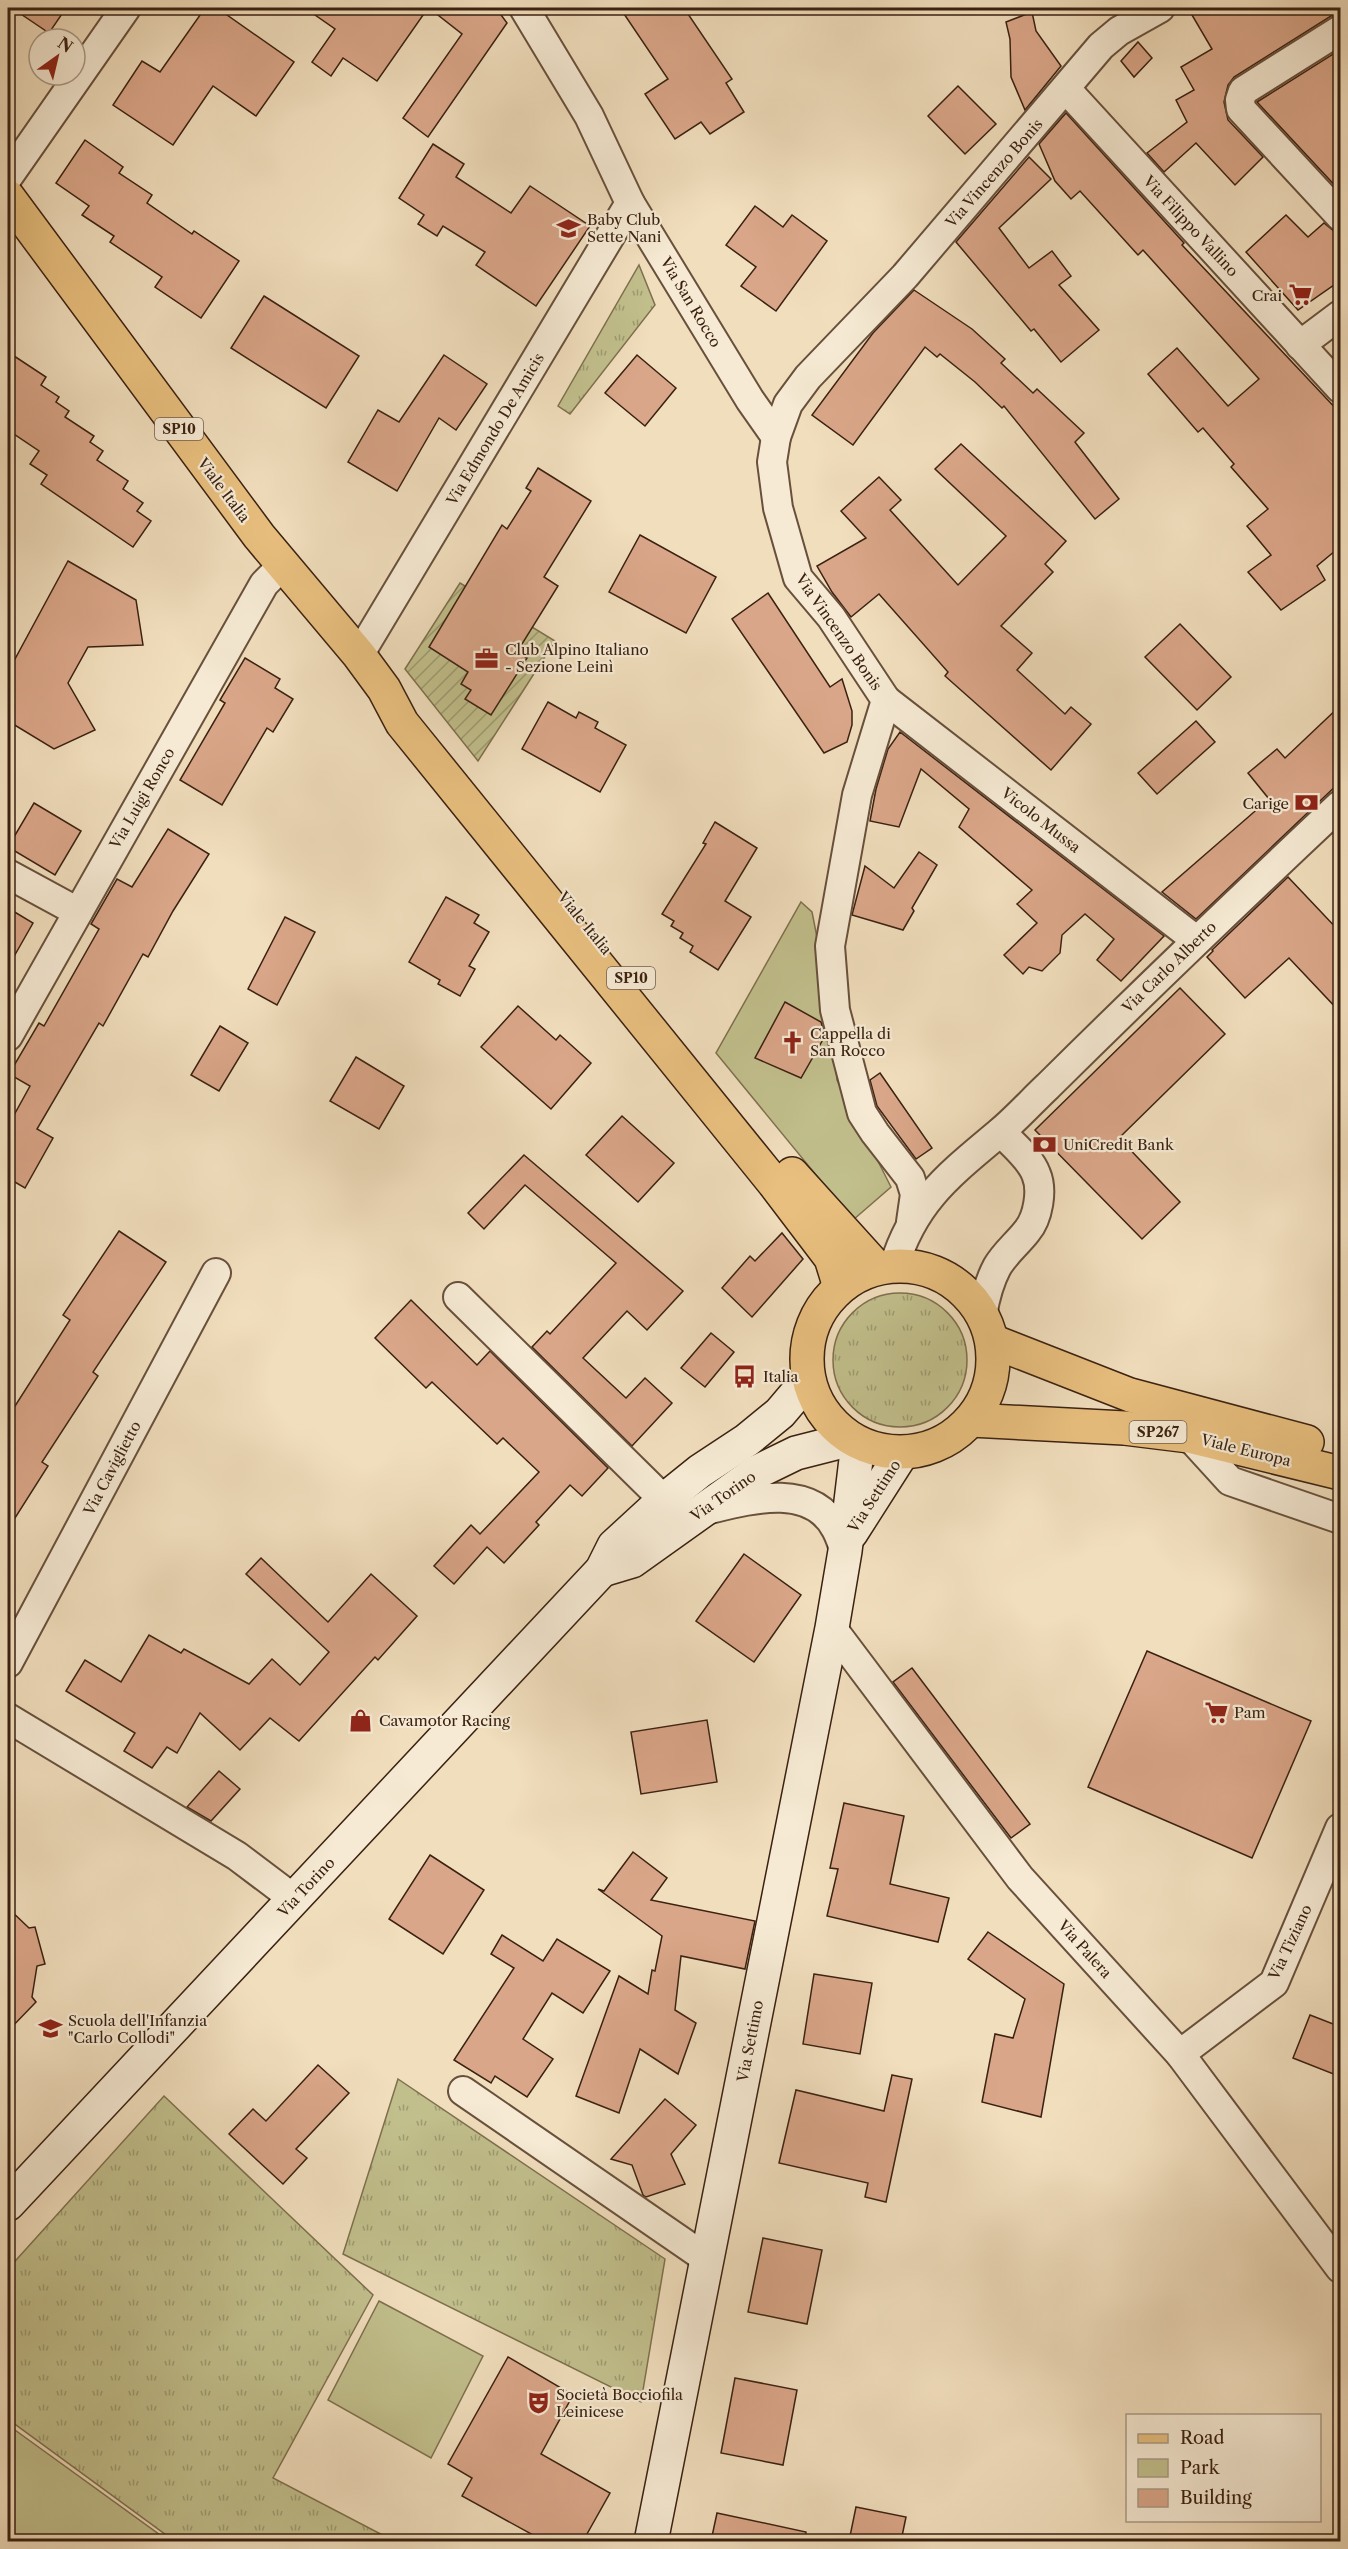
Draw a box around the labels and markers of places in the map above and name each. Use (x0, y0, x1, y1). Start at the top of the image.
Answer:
place label: Baby Club Sette Nani (587, 210, 662, 246)
school or university icon: Baby Club Sette Nani (556, 215, 582, 241)
supermarket icon: Crai (1287, 282, 1313, 308)
place label: Crai (1252, 286, 1282, 305)
place label: Club Alpino Italiano - Sezione Leinì (505, 640, 649, 676)
office icon: Club Alpino Italiano - Sezione Leinì (474, 645, 500, 671)
bank icon: Carige (1294, 790, 1320, 816)
place label: Carige (1242, 794, 1289, 813)
place label: Cappella di San Rocco (810, 1024, 891, 1060)
church icon: Cappella di San Rocco (779, 1029, 805, 1055)
bank icon: UniCredit Bank (1032, 1131, 1058, 1157)
place label: UniCredit Bank (1063, 1135, 1175, 1154)
bus stop icon: Italia (732, 1363, 758, 1389)
place label: Italia (763, 1367, 799, 1386)
supermarket icon: Pam (1203, 1699, 1229, 1725)
place label: Pam (1234, 1703, 1266, 1722)
shop icon: Cavamotor Racing (348, 1707, 374, 1733)
place label: Cavamotor Racing (379, 1711, 510, 1730)
place label: Scuola dell'Infanzia "Carlo Collodi" (68, 2011, 207, 2047)
school or university icon: Scuola dell'Infanzia "Carlo Collodi" (37, 2016, 63, 2042)
place label: Società Bocciofila Leinicese (556, 2385, 683, 2421)
theatre icon: Società Bocciofila Leinicese (525, 2390, 551, 2416)

